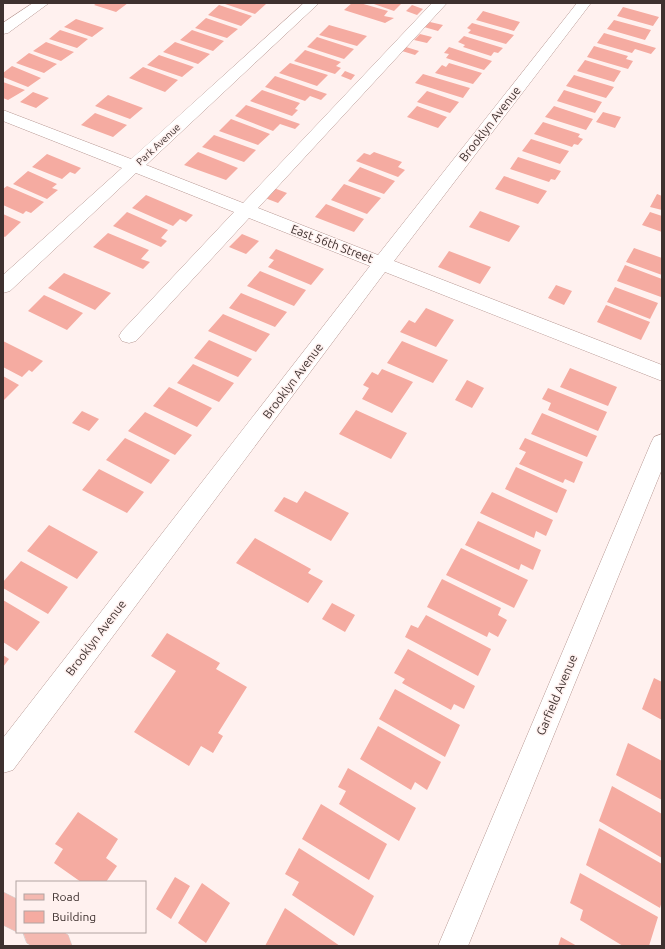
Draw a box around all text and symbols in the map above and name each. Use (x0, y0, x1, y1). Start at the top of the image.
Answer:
street label: Brooklyn Avenue (456, 84, 523, 164)
street label: Park Avenue (134, 121, 183, 167)
street label: East 56th Street (289, 222, 375, 265)
street label: Brooklyn Avenue (260, 340, 325, 421)
street label: Brooklyn Avenue (63, 597, 128, 678)
street label: Garfield Avenue (534, 653, 579, 737)
legend (16, 881, 146, 933)
text: Road (52, 890, 80, 903)
text: Building (52, 910, 96, 923)

